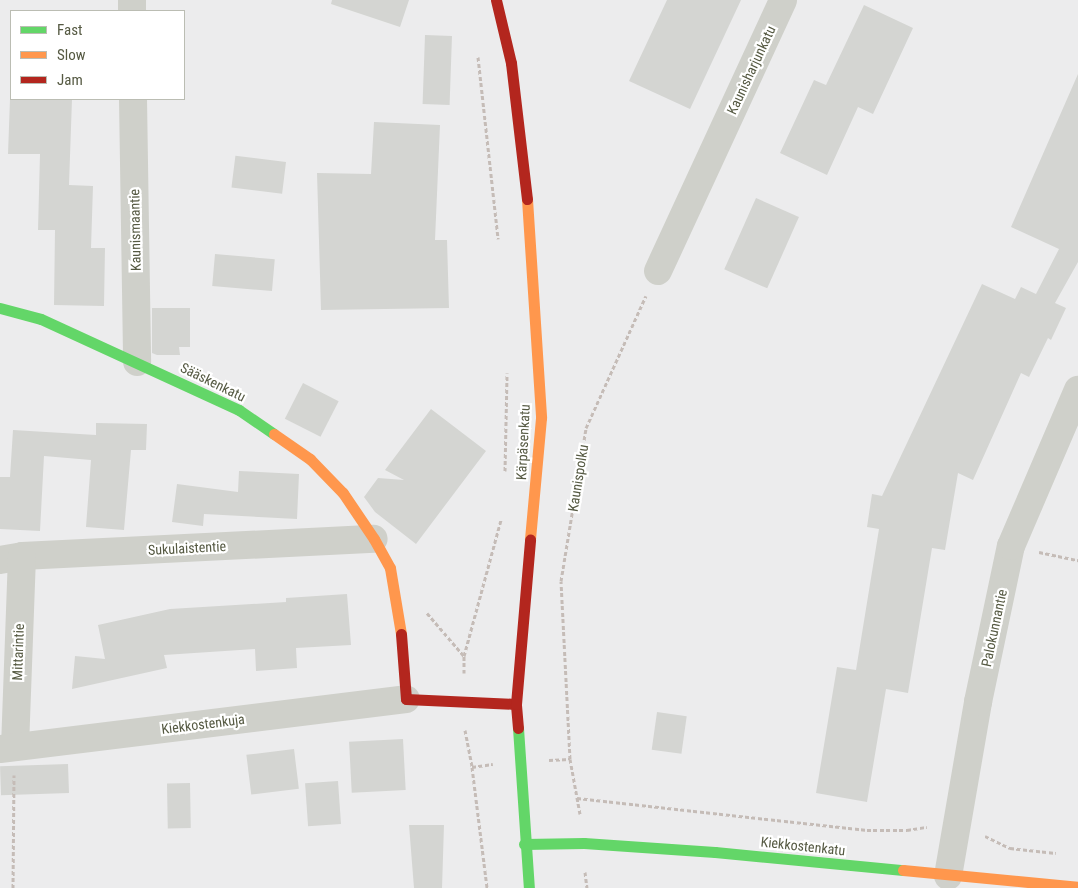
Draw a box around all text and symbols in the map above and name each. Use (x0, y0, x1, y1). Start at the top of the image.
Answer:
legend (10, 10, 185, 100)
text: Fast (57, 21, 82, 39)
street label: Kaunisharjunkatu (723, 23, 779, 117)
text: Slow (57, 46, 86, 64)
text: Jam (57, 71, 83, 89)
street label: Kaunismaantie (126, 189, 144, 271)
street label: Sääskenkatu (178, 359, 248, 405)
street label: Kärpäsenkatu (513, 404, 533, 480)
street label: Kaunispolku (564, 443, 592, 513)
street label: Sukulaistentie (148, 538, 226, 558)
street label: Palokunnantie (978, 588, 1010, 668)
street label: Mittarintie (9, 623, 27, 681)
street label: Kiekkostenkuja (160, 711, 246, 737)
street label: Kiekkostenkatu (760, 833, 846, 859)

